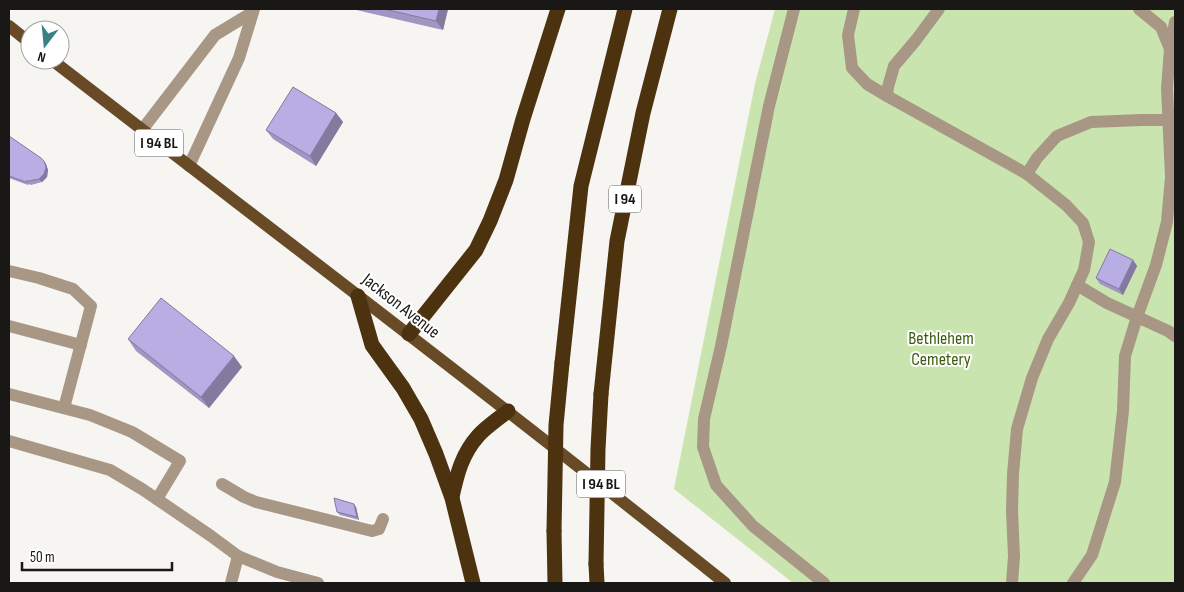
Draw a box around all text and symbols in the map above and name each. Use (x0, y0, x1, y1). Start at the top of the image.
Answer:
north arrow (20, 20, 70, 70)
text: N (36, 48, 47, 66)
road number: I 94 BL (135, 130, 183, 156)
road number: I 94 (609, 185, 641, 212)
street label: Jackson Avenue (357, 268, 444, 343)
park label: Bethlehem Cemetery (908, 328, 974, 370)
road number: I 94 BL (577, 470, 625, 498)
scale bar (22, 540, 172, 572)
text: 50 m (30, 548, 55, 567)

